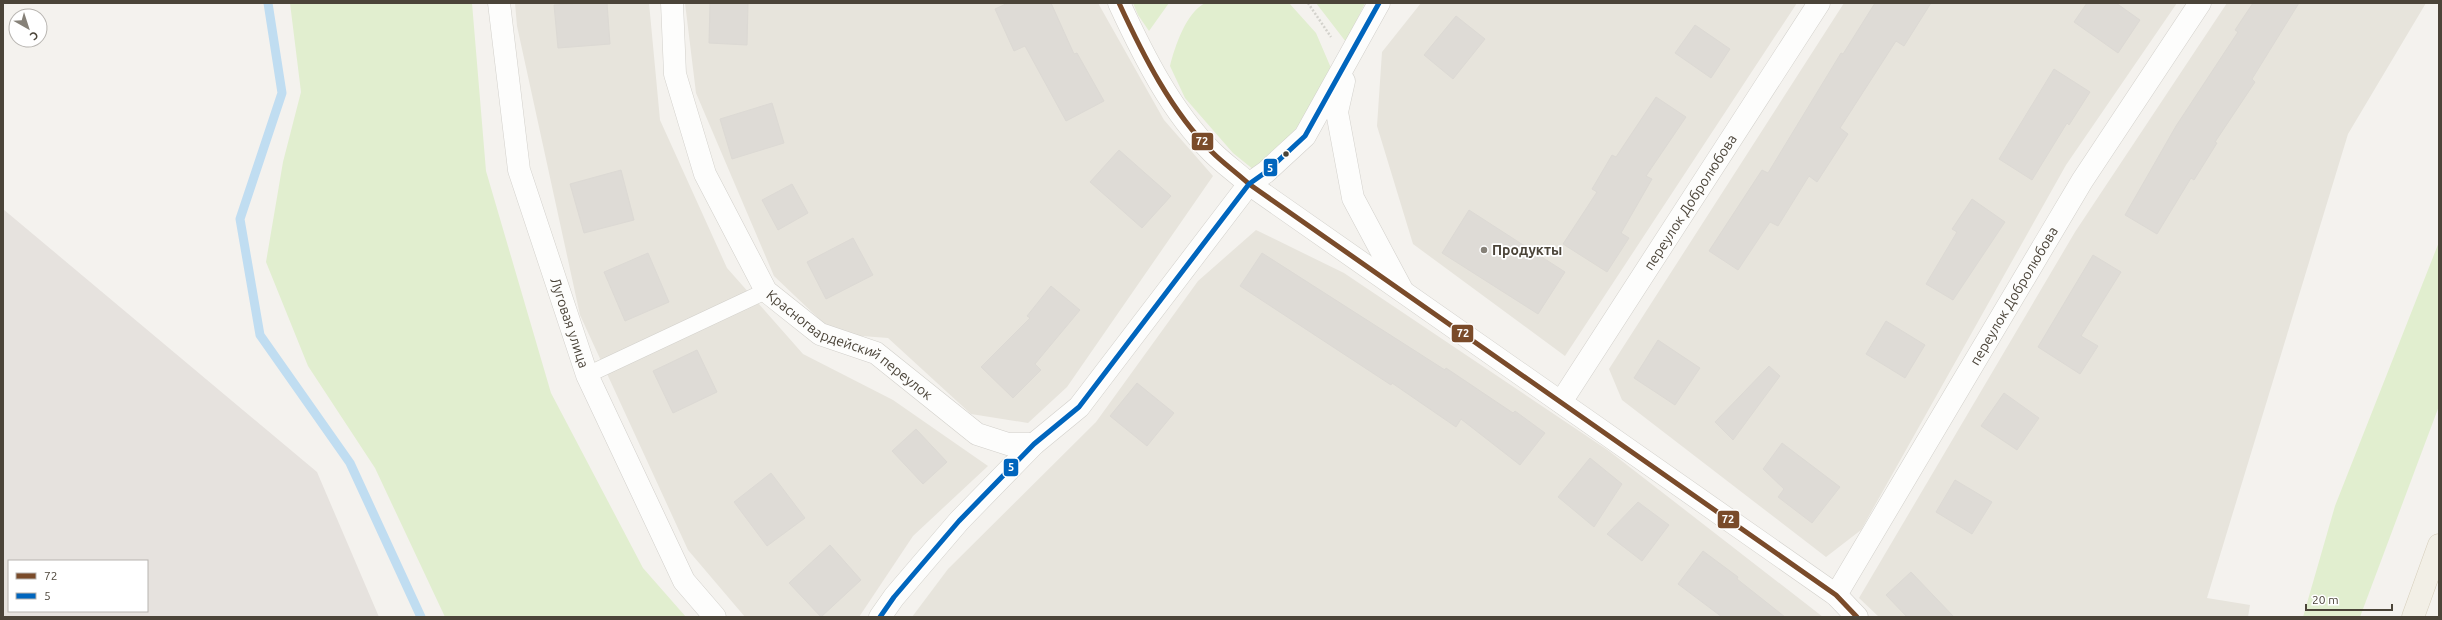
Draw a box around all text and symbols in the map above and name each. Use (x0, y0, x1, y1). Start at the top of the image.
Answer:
north arrow (8, 8, 48, 48)
text: С (28, 29, 41, 43)
street label: переулок Добролюбова (1641, 131, 1740, 273)
line badge: 72 (1191, 132, 1214, 151)
text: 72 (1196, 135, 1208, 147)
unlabelled marker (1281, 149, 1291, 159)
line badge: 5 (1263, 158, 1278, 177)
text: 5 (1267, 162, 1273, 174)
street label: переулок Добролюбова (1966, 224, 2061, 368)
place label: Продукты (1492, 242, 1562, 258)
marker: Продукты (1479, 245, 1489, 255)
street label: Луговая улица (547, 275, 592, 370)
street label: Красногвардейский переулок (763, 287, 936, 403)
line badge: 72 (1451, 324, 1474, 343)
text: 72 (1457, 327, 1469, 339)
line badge: 5 (1003, 458, 1019, 477)
text: 5 (1008, 461, 1014, 473)
line badge: 72 (1717, 510, 1740, 529)
text: 72 (1722, 513, 1734, 525)
legend (8, 560, 148, 612)
text: 72 (44, 569, 58, 582)
scale bar (2306, 586, 2392, 612)
text: 5 (44, 589, 51, 602)
text: 20 m (2312, 593, 2339, 606)

